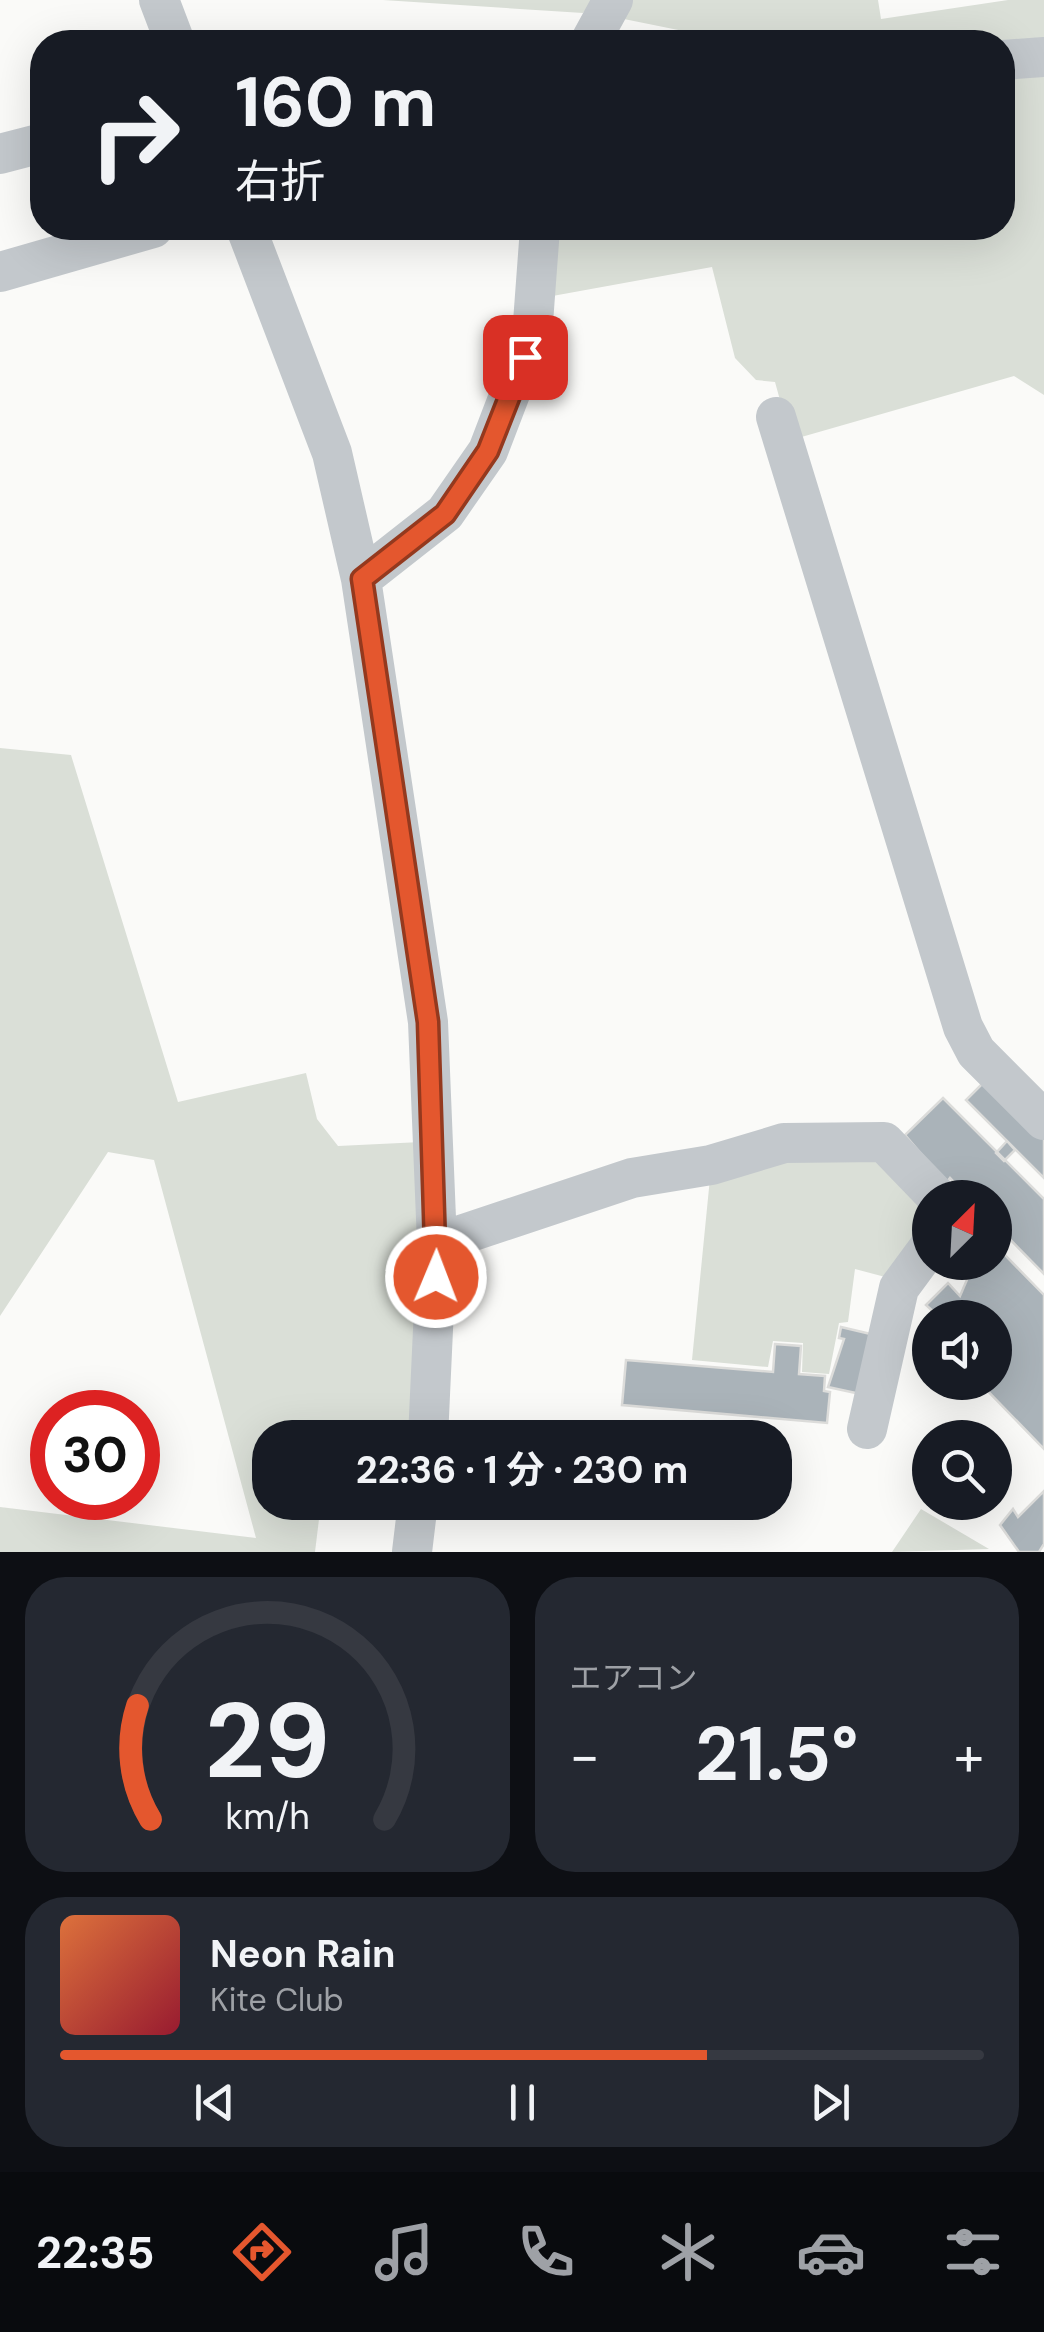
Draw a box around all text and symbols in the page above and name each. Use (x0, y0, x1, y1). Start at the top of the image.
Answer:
text: 160 m (235, 57, 436, 148)
icon: right (70, 70, 200, 200)
text: 右折 (235, 152, 325, 211)
pin (483, 315, 568, 400)
icon: arrive (498, 330, 553, 385)
north arrow (912, 1180, 1012, 1280)
map controls (912, 1180, 1012, 1520)
position arrow (384, 1225, 488, 1329)
button: sound (912, 1300, 1012, 1400)
speed limit sign: 30 (30, 1390, 160, 1520)
button: search (912, 1420, 1012, 1520)
text: 22:36 · 1 分 · 230 m (356, 1445, 688, 1495)
text: エアコン (570, 1657, 698, 1699)
text: 29 (204, 1674, 330, 1809)
text: 21.5° (695, 1706, 858, 1803)
text: − (570, 1720, 600, 1792)
text: + (954, 1720, 984, 1792)
text: km/h (225, 1794, 309, 1840)
text: Neon Rain (210, 1929, 395, 1979)
text: Kite Club (210, 1979, 344, 2021)
icon: previous (187, 2075, 242, 2130)
icon: pause (495, 2075, 550, 2130)
icon: next (803, 2075, 858, 2130)
icon: directions (227, 2217, 297, 2287)
icon: music (369, 2217, 439, 2287)
icon: phone (511, 2217, 581, 2287)
icon: climate (653, 2217, 723, 2287)
icon: car (796, 2217, 866, 2287)
icon: filters (938, 2217, 1008, 2287)
text: 22:35 (36, 2223, 155, 2282)

